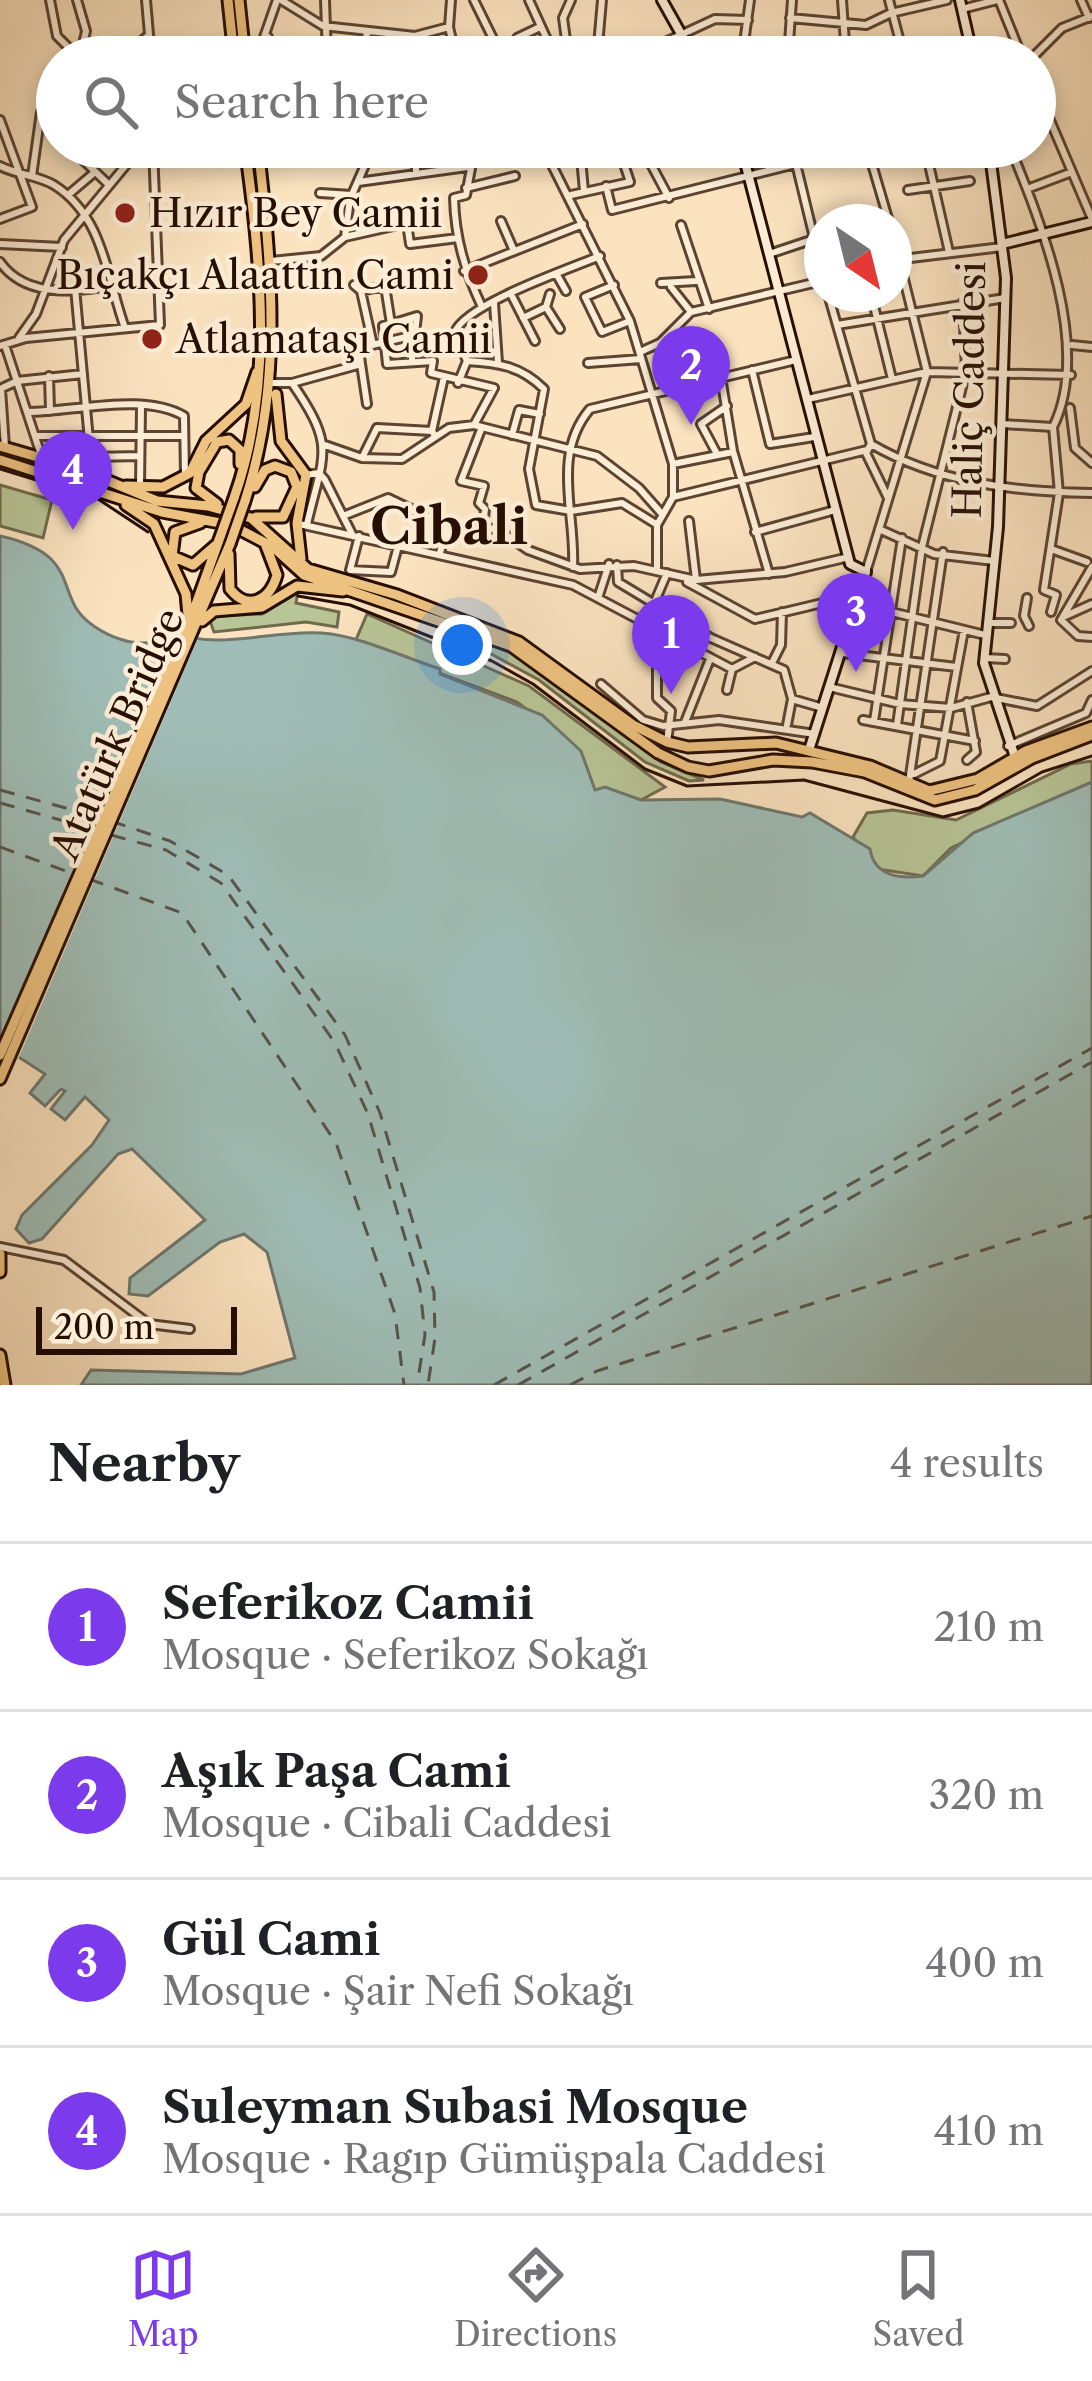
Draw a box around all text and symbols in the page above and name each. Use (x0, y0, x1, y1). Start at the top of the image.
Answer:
search box (36, 36, 1056, 168)
icon: search (78, 69, 144, 135)
text: Search here (174, 74, 429, 130)
place label: Hızır Bey Camii (149, 189, 442, 237)
marker: Hızır Bey Camii (112, 200, 138, 226)
north arrow (804, 204, 912, 312)
place label: Bıçakçı Alaattin Cami (56, 251, 454, 299)
street label: Haliç Caddesi (943, 261, 995, 519)
marker: Bıçakçı Alaattin Cami (465, 262, 491, 288)
place label: Atlamataşı Camii (175, 315, 492, 363)
marker: Atlamataşı Camii (139, 326, 165, 352)
pin: 2 (652, 326, 730, 425)
pin: 4 (34, 431, 112, 530)
district label: Cibali (370, 495, 528, 557)
pin: 3 (817, 573, 895, 672)
pin: 1 (632, 595, 710, 694)
street label: Atatürk Bridge (40, 601, 194, 868)
your location (432, 615, 492, 675)
scale bar (36, 1301, 237, 1354)
text: 200 m (54, 1307, 154, 1348)
text: Nearby (48, 1432, 240, 1494)
text: 4 results (890, 1439, 1044, 1487)
text: Seferikoz Camii (162, 1575, 534, 1631)
text: 1 (78, 1603, 96, 1651)
text: 210 m (934, 1603, 1044, 1651)
text: Mosque · Seferikoz Sokağı (162, 1631, 648, 1679)
text: Aşık Paşa Cami (162, 1743, 511, 1799)
text: 2 (75, 1771, 99, 1819)
text: 320 m (929, 1771, 1044, 1819)
text: Mosque · Cibali Caddesi (162, 1799, 611, 1847)
text: Gül Cami (162, 1911, 380, 1967)
text: 3 (76, 1939, 98, 1987)
text: 400 m (925, 1939, 1044, 1987)
text: Mosque · Şair Nefi Sokağı (162, 1967, 634, 2015)
text: Suleyman Subasi Mosque (162, 2079, 748, 2135)
text: 4 (75, 2107, 99, 2155)
text: 410 m (934, 2107, 1044, 2155)
text: Mosque · Ragıp Gümüşpala Caddesi (162, 2135, 826, 2183)
tab: Map (128, 2242, 199, 2355)
tab: Directions (454, 2242, 617, 2355)
tab: Saved (873, 2242, 964, 2355)

